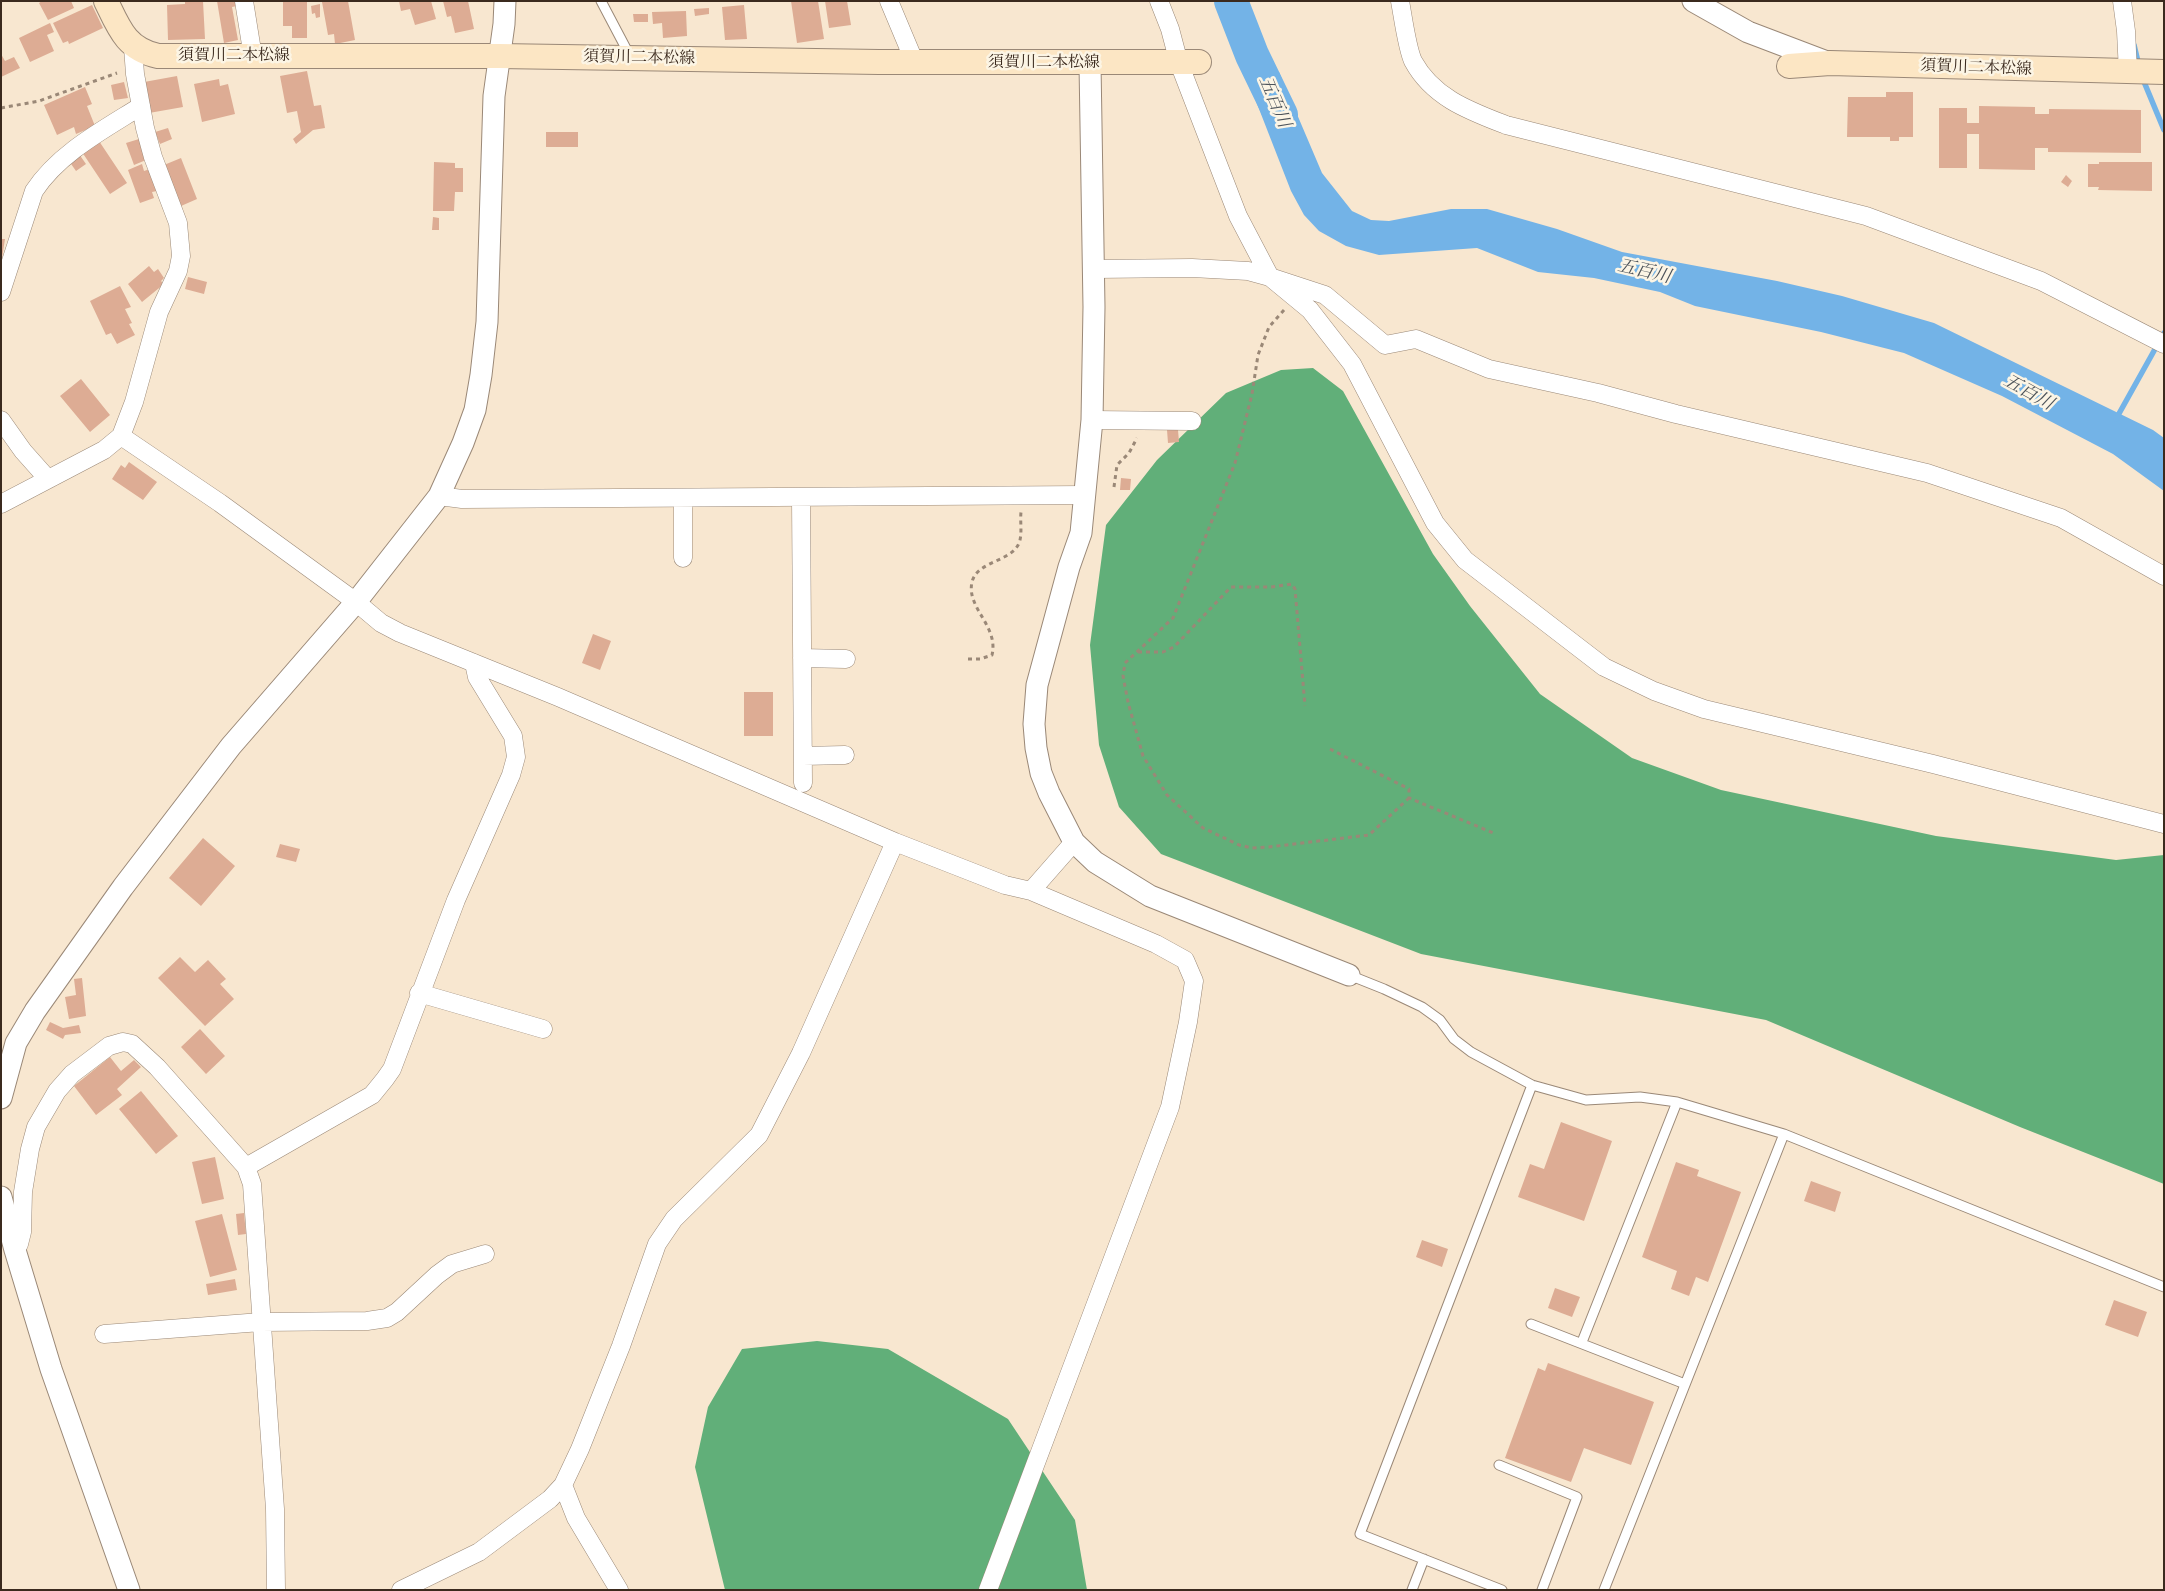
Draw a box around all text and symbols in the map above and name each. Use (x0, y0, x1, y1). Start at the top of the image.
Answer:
street label: 須賀川二本松線 (178, 46, 290, 66)
street label: 須賀川二本松線 (583, 47, 695, 69)
street label: 須賀川二本松線 (988, 53, 1100, 73)
street label: 須賀川二本松線 (1920, 56, 2032, 80)
water label: 五百川 (1254, 73, 1294, 131)
water label: 五百川 (1615, 255, 1673, 289)
water label: 五百川 (1999, 370, 2057, 416)

